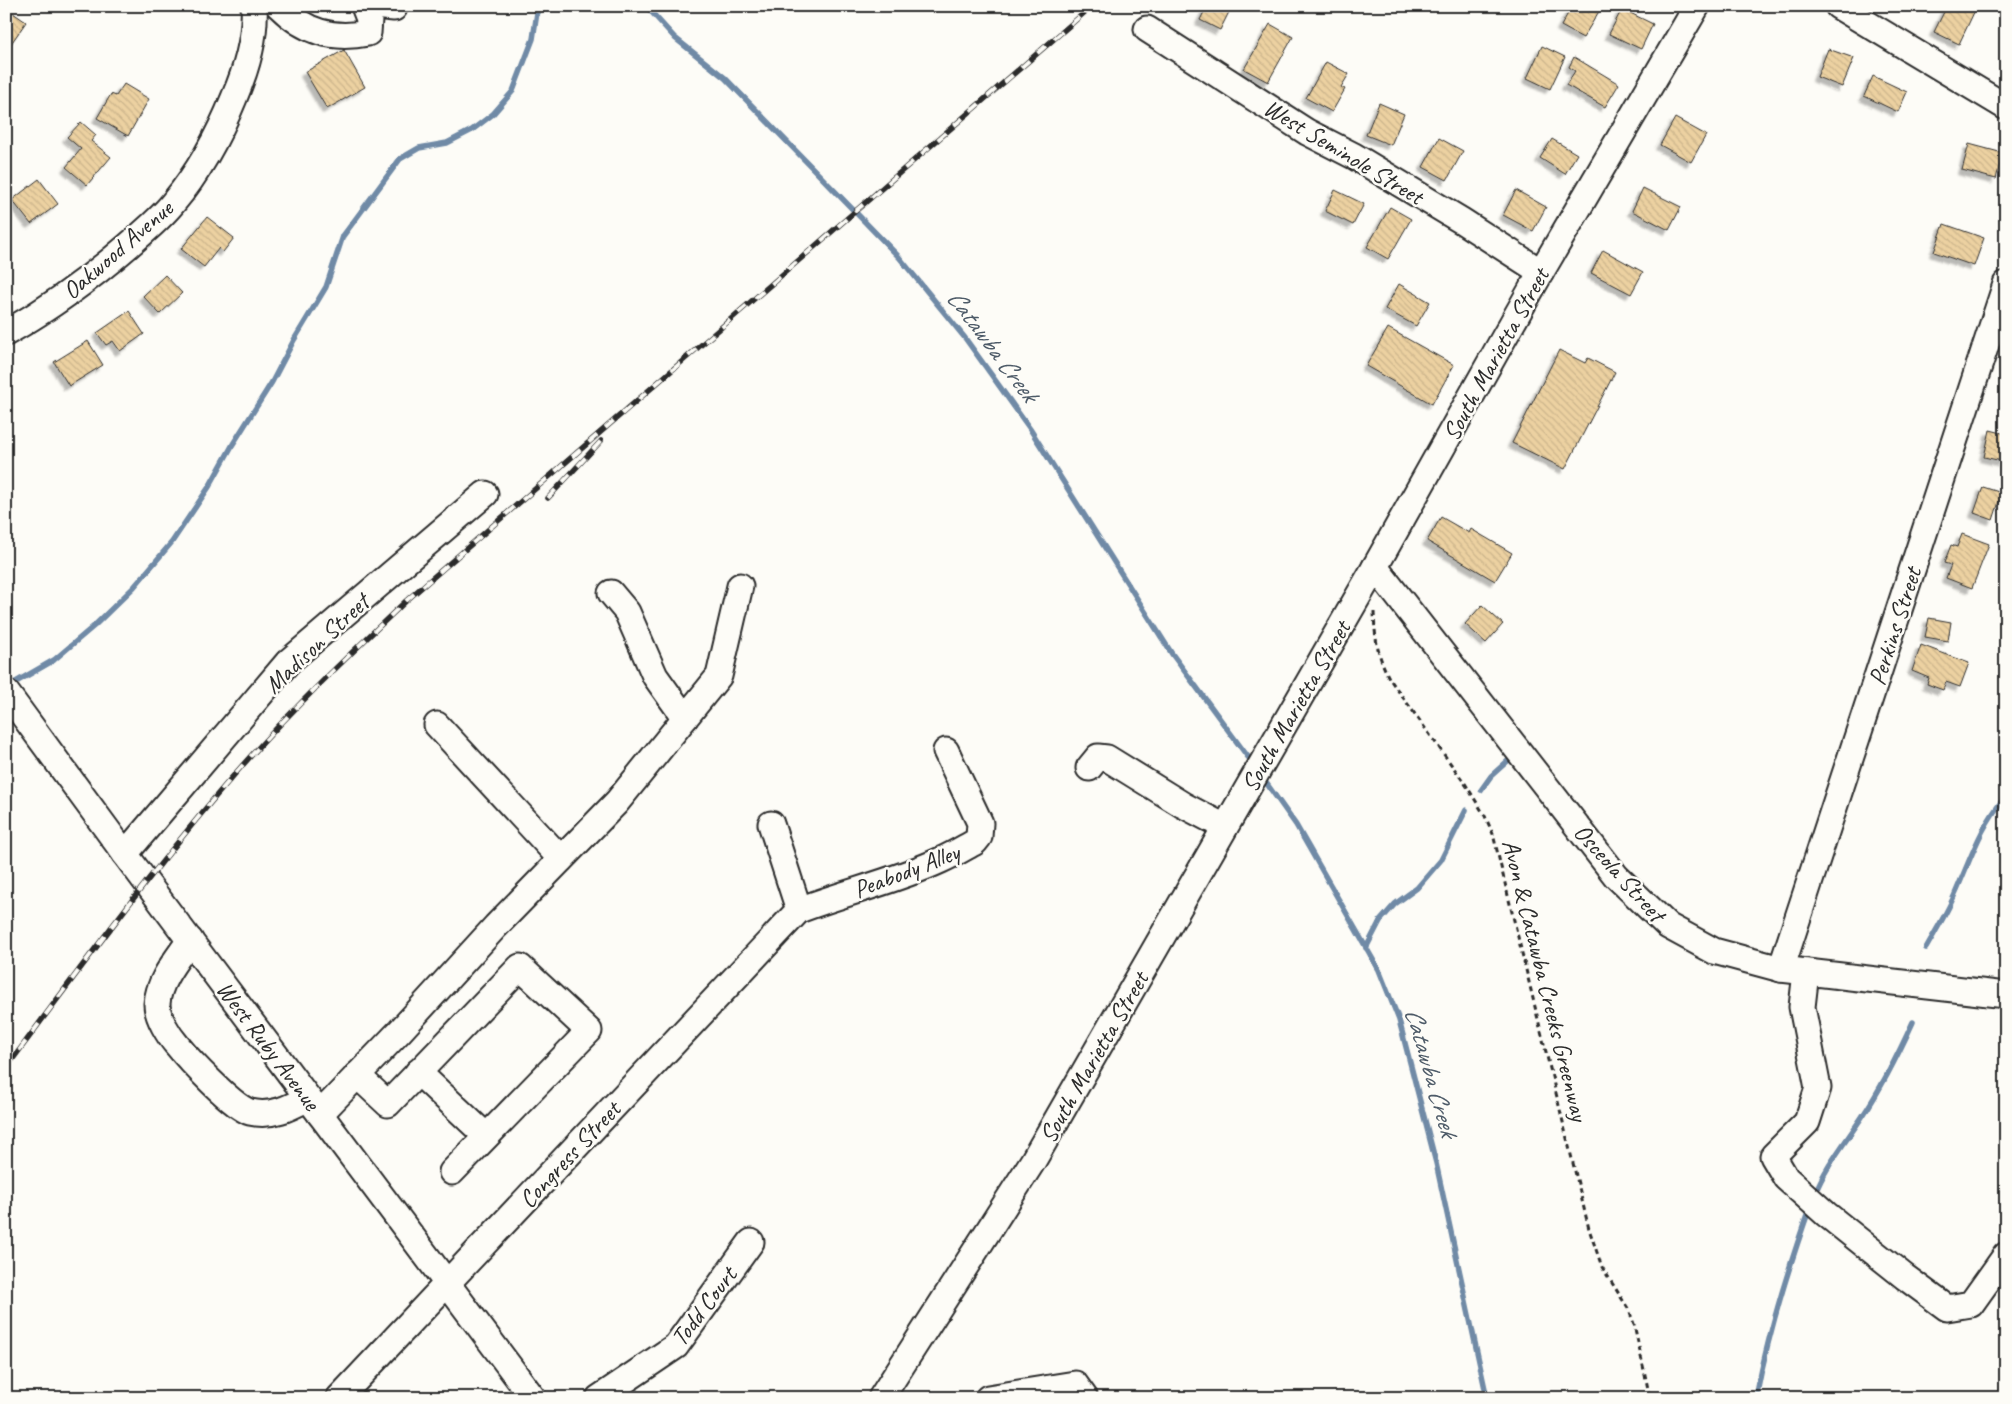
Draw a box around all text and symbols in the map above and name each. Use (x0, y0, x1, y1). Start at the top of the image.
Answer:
street label: West Seminole Street (1258, 92, 1431, 213)
street label: Oakwood Avenue (56, 192, 181, 307)
street label: South Marietta Street (1435, 260, 1558, 446)
water label: Catawba Creek (940, 282, 1048, 412)
street label: Perkins Street (1861, 561, 1930, 689)
street label: Madison Street (257, 584, 379, 701)
street label: South Marietta Street (1234, 613, 1359, 798)
street label: Osceola Street (1567, 817, 1674, 931)
street label: Peabody Alley (849, 835, 966, 906)
street label: Avon & Catawba Creeks Greenway (1495, 836, 1596, 1127)
street label: South Marietta Street (1032, 964, 1157, 1149)
street label: West Ruby Avenue (209, 974, 328, 1118)
water label: Catawba Creek (1397, 1004, 1467, 1145)
street label: Congress Street (512, 1092, 629, 1215)
street label: Todd Court (664, 1258, 746, 1353)

